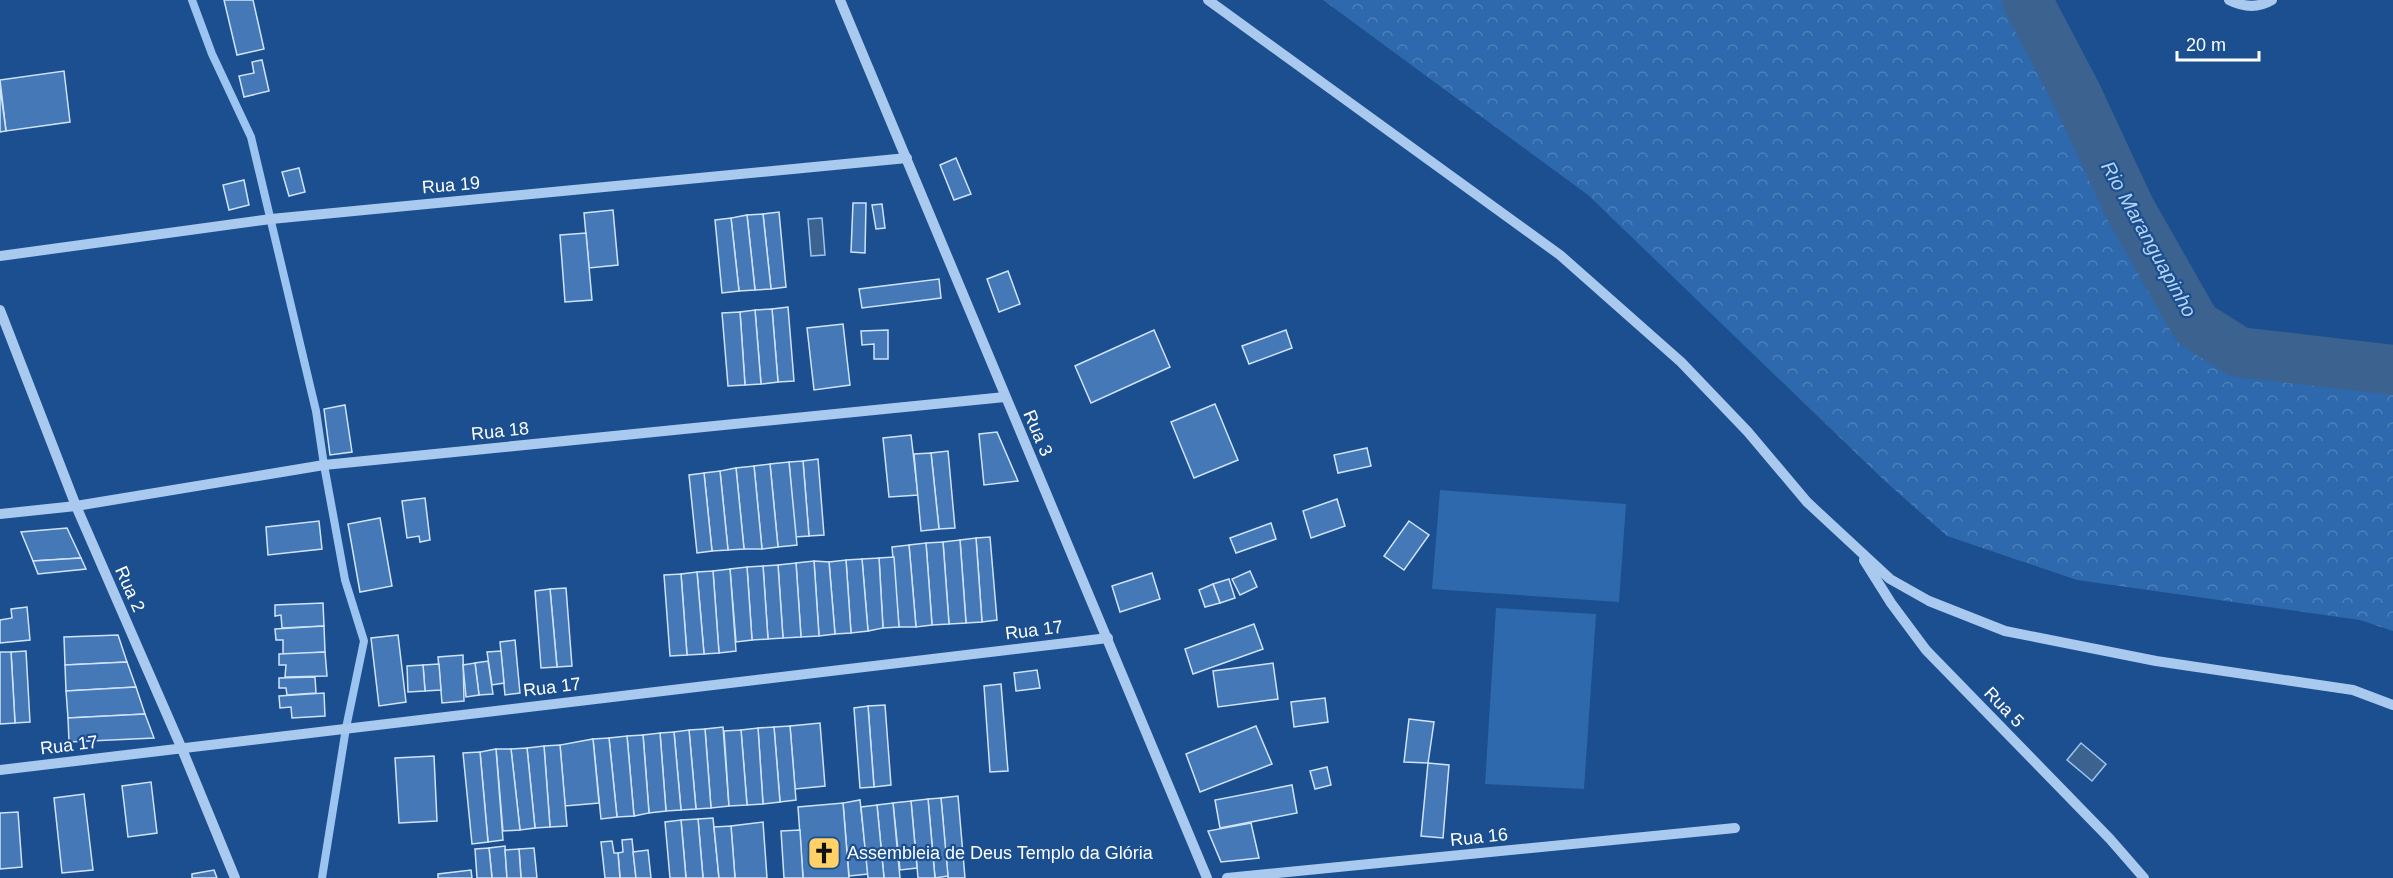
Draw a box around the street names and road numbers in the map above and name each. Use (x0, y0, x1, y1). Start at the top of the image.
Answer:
street label: Rua 19 (421, 173, 481, 197)
street label: Rua 3 (1019, 407, 1057, 459)
street label: Rua 18 (470, 418, 530, 444)
street label: Rua 2 (111, 563, 149, 615)
street label: Rua 17 (1004, 617, 1064, 643)
street label: Rua 17 (522, 674, 582, 700)
street label: Rua 5 (1980, 683, 2028, 731)
street label: Rua 17 (39, 732, 99, 758)
street label: Rua 16 (1449, 824, 1509, 850)

